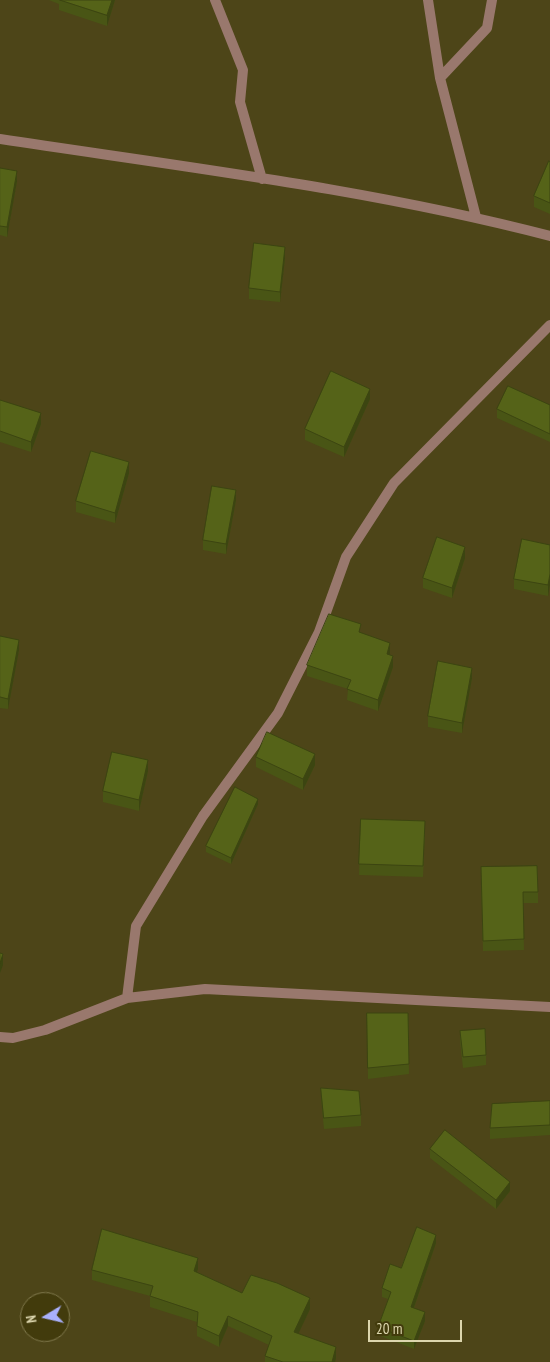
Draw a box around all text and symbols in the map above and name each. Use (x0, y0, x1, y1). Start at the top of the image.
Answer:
north arrow (20, 1292, 70, 1342)
scale bar (370, 1310, 464, 1342)
text: N (22, 1314, 41, 1324)
text: 20 m (376, 1319, 402, 1338)

